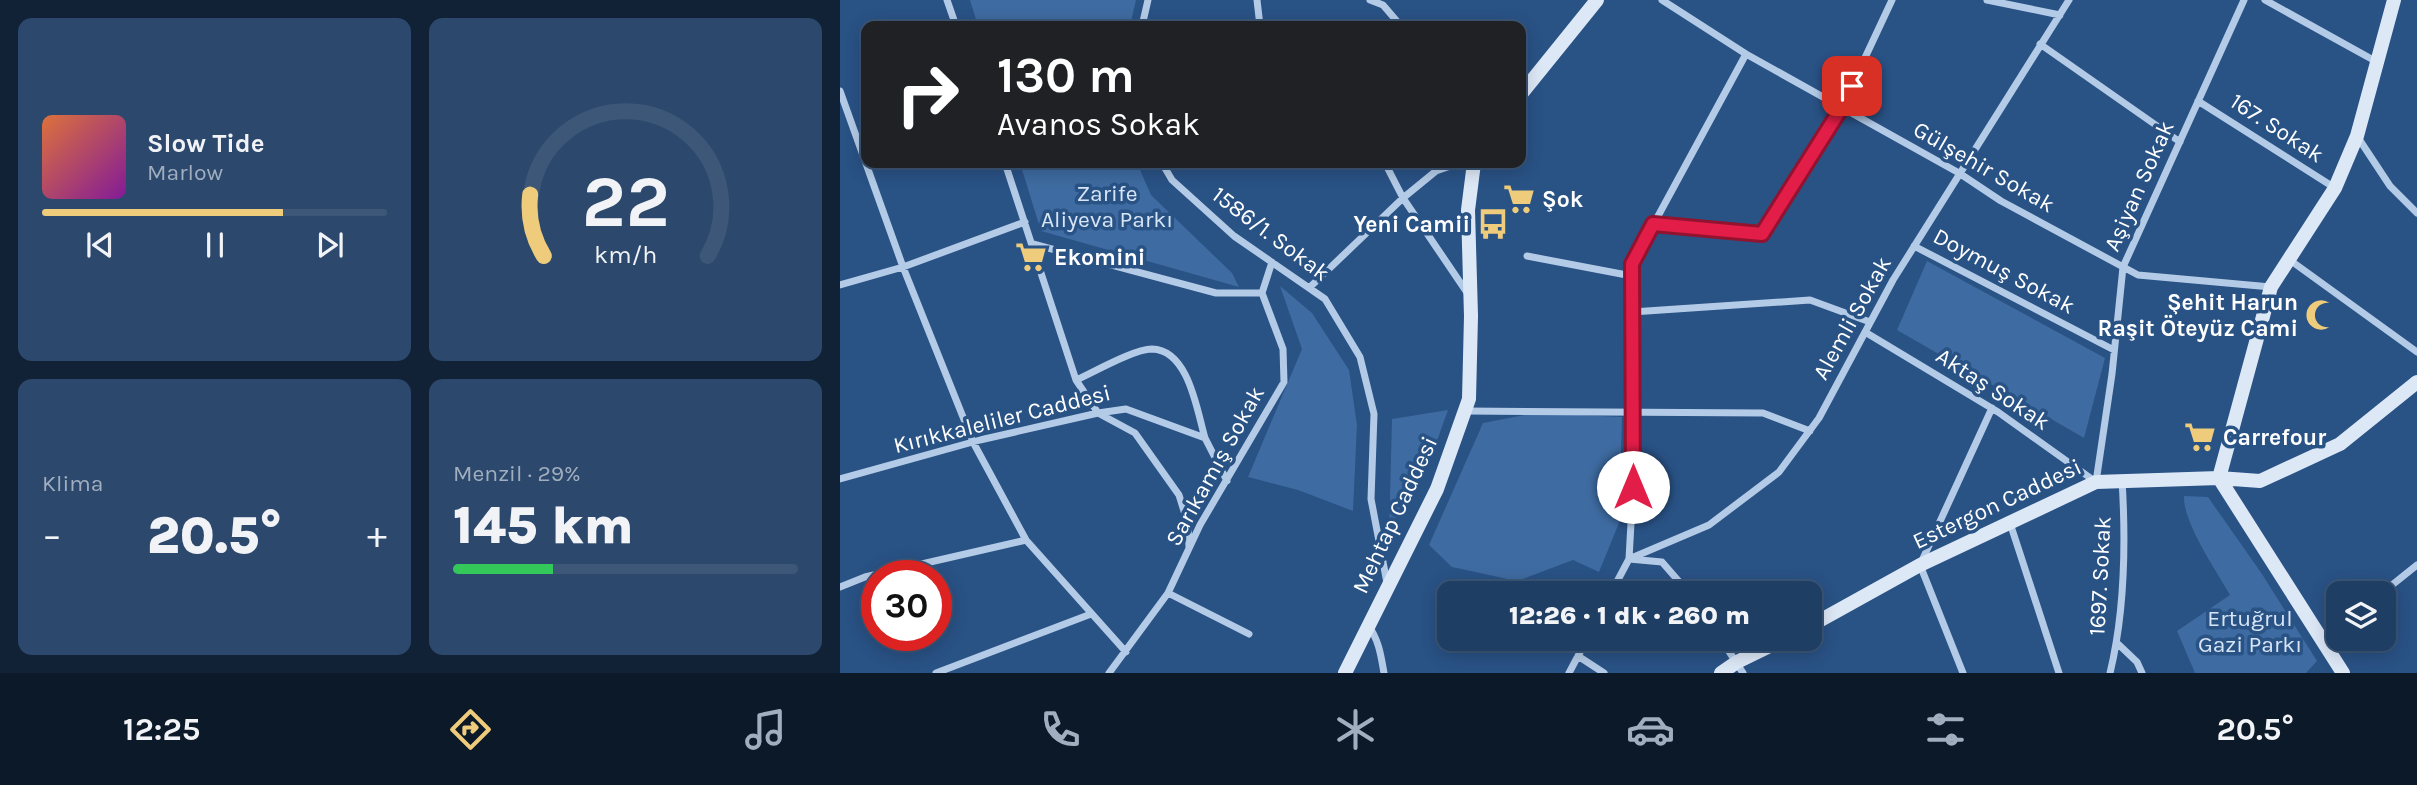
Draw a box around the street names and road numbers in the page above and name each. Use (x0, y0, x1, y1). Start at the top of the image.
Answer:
street label: 167. Sokak (2225, 88, 2329, 168)
street label: Gülşehir Sokak (1909, 116, 2059, 218)
street label: Aşiyan Sokak (2098, 117, 2180, 255)
street label: 1586/1. Sokak (1207, 181, 1335, 287)
street label: Doymuş Sokak (1929, 222, 2079, 320)
street label: Alemli Sokak (1807, 252, 1897, 384)
street label: Aktaş Sokak (1931, 342, 2055, 436)
street label: Kırıkkaleliler Caddesi (891, 379, 1113, 459)
street label: Sarıkamış Sokak (1160, 381, 1270, 551)
street label: Mehtap Caddesi (1347, 432, 1443, 598)
street label: Estergon Caddesi (1908, 453, 2086, 555)
street label: 1697. Sokak (2083, 516, 2117, 636)

